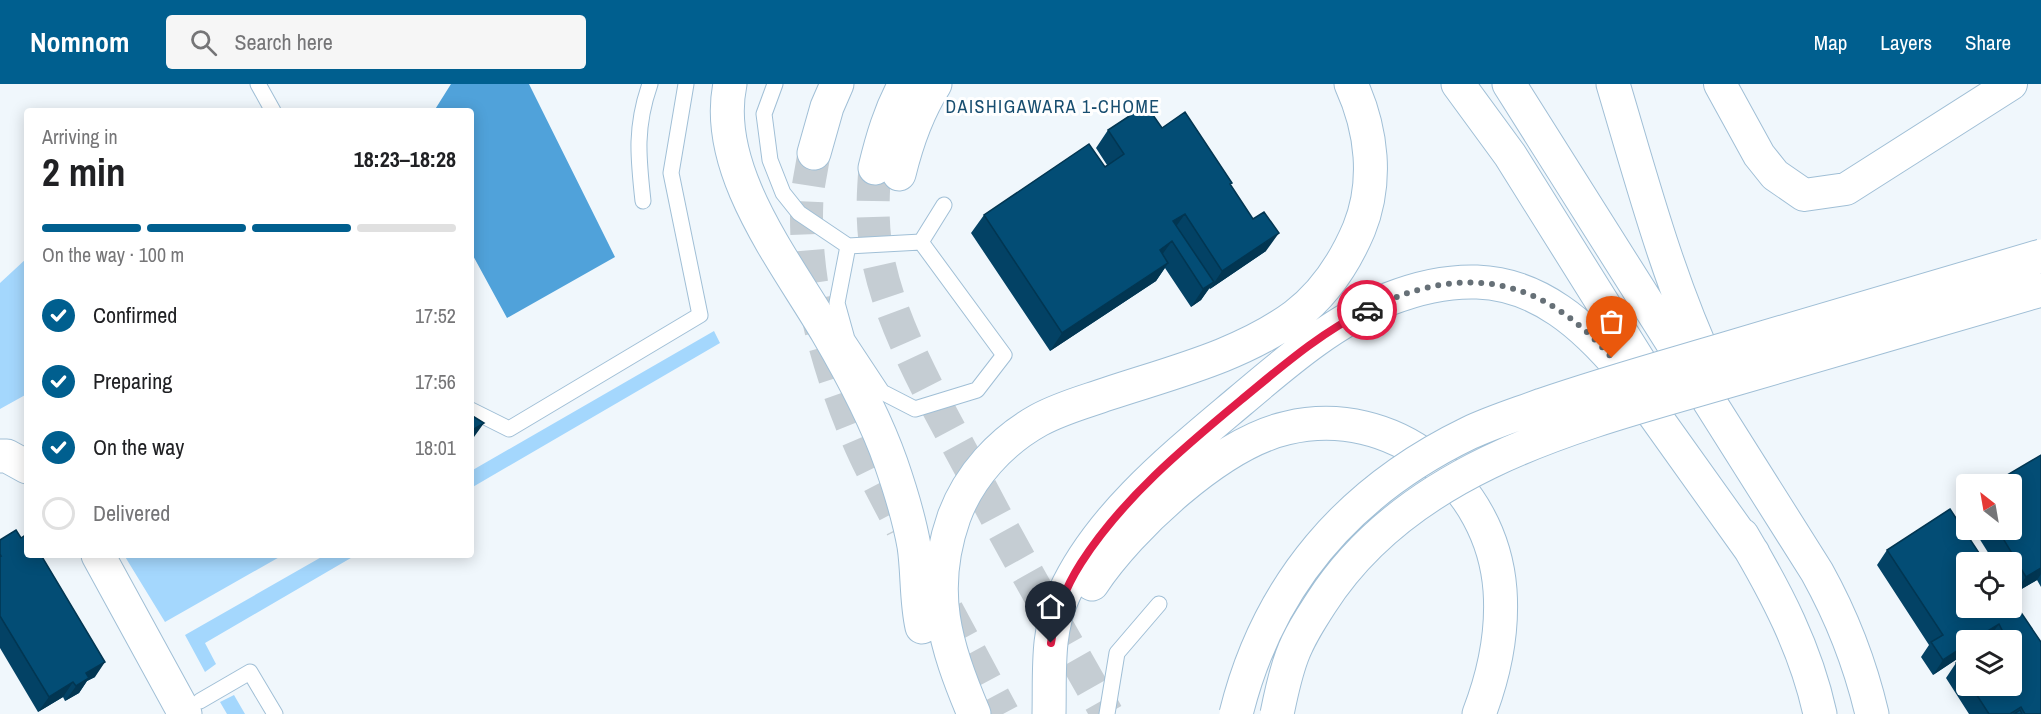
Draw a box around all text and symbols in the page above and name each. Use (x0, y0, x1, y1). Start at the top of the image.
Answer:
search box (166, 15, 586, 69)
text: Nomnom (30, 23, 130, 61)
icon: search (187, 26, 220, 59)
text: Search here (235, 27, 333, 57)
text: Map (1814, 28, 1847, 57)
text: Layers (1880, 28, 1932, 57)
text: Share (1965, 28, 2011, 57)
district label: DAISHIGAWARA 1-CHOME (945, 94, 1161, 119)
text: Arriving in (42, 123, 118, 150)
text: 18:23–18:28 (354, 144, 456, 174)
text: 2 min (42, 146, 126, 198)
text: On the way · 100 m (42, 241, 184, 268)
courier (1337, 280, 1397, 340)
icon: car (1351, 294, 1384, 327)
pin (1586, 296, 1637, 358)
icon: check (42, 299, 75, 332)
text: Confirmed (93, 300, 177, 330)
text: 17:52 (415, 302, 456, 329)
icon: bag (1595, 305, 1628, 338)
icon: check (42, 365, 75, 398)
text: Preparing (93, 366, 172, 396)
text: 17:56 (415, 368, 456, 395)
icon: check (42, 431, 75, 464)
text: On the way (93, 432, 184, 462)
text: 18:01 (415, 434, 456, 461)
north arrow (1956, 474, 2022, 540)
map controls (1956, 474, 2022, 696)
text: Delivered (93, 498, 170, 528)
button: locate (1956, 552, 2022, 618)
pin (1025, 581, 1076, 643)
icon: home (1034, 590, 1067, 623)
button: layers (1956, 630, 2022, 696)

